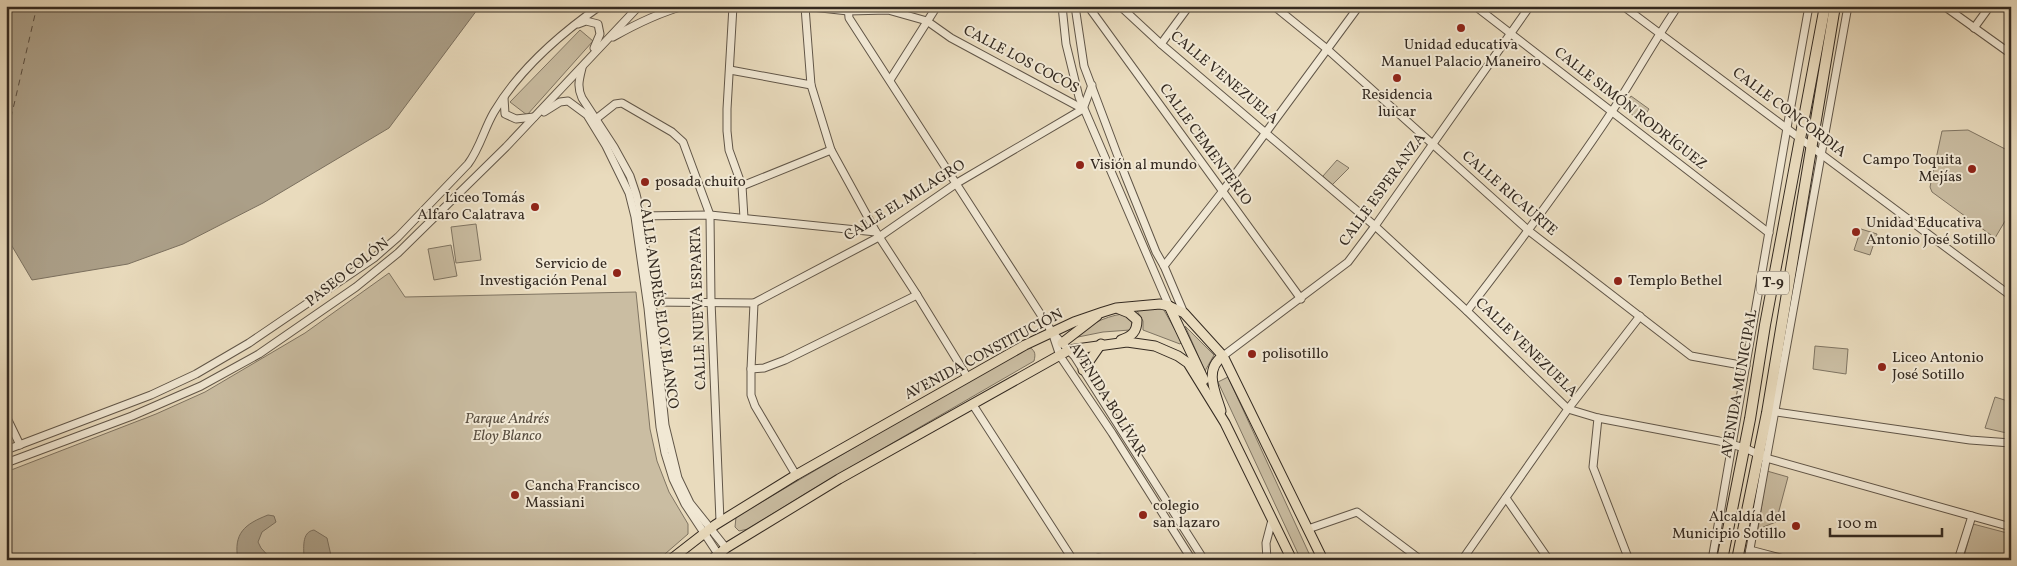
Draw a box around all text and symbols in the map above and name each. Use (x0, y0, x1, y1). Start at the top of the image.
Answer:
street label: CALLE LOS COCOS (959, 21, 1083, 99)
marker: Unidad educativa Manuel Palacio Maneiro (1455, 22, 1467, 34)
street label: CALLE VENEZUELA (1165, 26, 1283, 130)
place label: Unidad educativa Manuel Palacio Maneiro (1381, 35, 1541, 73)
street label: CALLE SIMÓN RODRÍGUEZ (1549, 43, 1711, 175)
street label: CALLE CONCORDIA (1728, 63, 1851, 163)
marker: Residencia luicar (1391, 72, 1403, 84)
street label: CALLE CEMENTERIO (1154, 80, 1256, 210)
place label: Residencia luicar (1361, 85, 1433, 123)
street label: CALLE ESPERANZA (1335, 129, 1432, 251)
street label: CALLE RICAURTE (1457, 147, 1561, 241)
place label: Campo Toquita Mejías (1863, 150, 1962, 188)
street label: CALLE EL MILAGRO (840, 155, 970, 247)
place label: Visión al mundo (1090, 155, 1197, 176)
marker: Visión al mundo (1074, 159, 1086, 171)
marker: Campo Toquita Mejías (1966, 163, 1978, 175)
place label: posada chuito (655, 172, 746, 193)
marker: posada chuito (639, 176, 651, 188)
place label: Liceo Tomás Alfaro Calatrava (417, 188, 525, 226)
street label: CALLE ANDRÉS ELOY BLANCO (633, 198, 683, 410)
marker: Liceo Tomás Alfaro Calatrava (529, 201, 541, 213)
place label: Unidad Educativa Antonio José Sotillo (1866, 213, 1996, 251)
street label: CALLE NUEVA ESPARTA (686, 225, 712, 390)
marker: Unidad Educativa Antonio José Sotillo (1850, 226, 1862, 238)
street label: PASEO COLÓN (302, 234, 394, 312)
place label: Servicio de Investigación Penal (480, 254, 607, 292)
marker: Servicio de Investigación Penal (611, 267, 623, 279)
place label: Templo Bethel (1628, 271, 1722, 292)
road number: T-9 (1757, 272, 1789, 294)
marker: Templo Bethel (1612, 275, 1624, 287)
street label: CALLE VENEZUELA (1470, 293, 1582, 403)
street label: AVENIDA CONSTITUCIÓN (901, 304, 1067, 406)
street label: AVENIDA MUNICIPAL (1717, 307, 1764, 460)
street label: AVENIDA BOLÍVAR (1063, 339, 1151, 461)
place label: polisotillo (1262, 344, 1329, 365)
marker: polisotillo (1246, 348, 1258, 360)
place label: Liceo Antonio José Sotillo (1892, 348, 1984, 386)
marker: Liceo Antonio José Sotillo (1876, 361, 1888, 373)
park label: Parque Andrés Eloy Blanco (465, 409, 550, 447)
place label: Cancha Francisco Massiani (525, 476, 640, 514)
marker: Cancha Francisco Massiani (509, 489, 521, 501)
place label: colegio san lazaro (1153, 496, 1220, 534)
scale bar (1830, 506, 1942, 538)
place label: Alcaldía del Municipio Sotillo (1672, 507, 1786, 545)
marker: colegio san lazaro (1137, 509, 1149, 521)
text: 100 m (1837, 514, 1877, 535)
marker: Alcaldía del Municipio Sotillo (1790, 520, 1802, 532)

